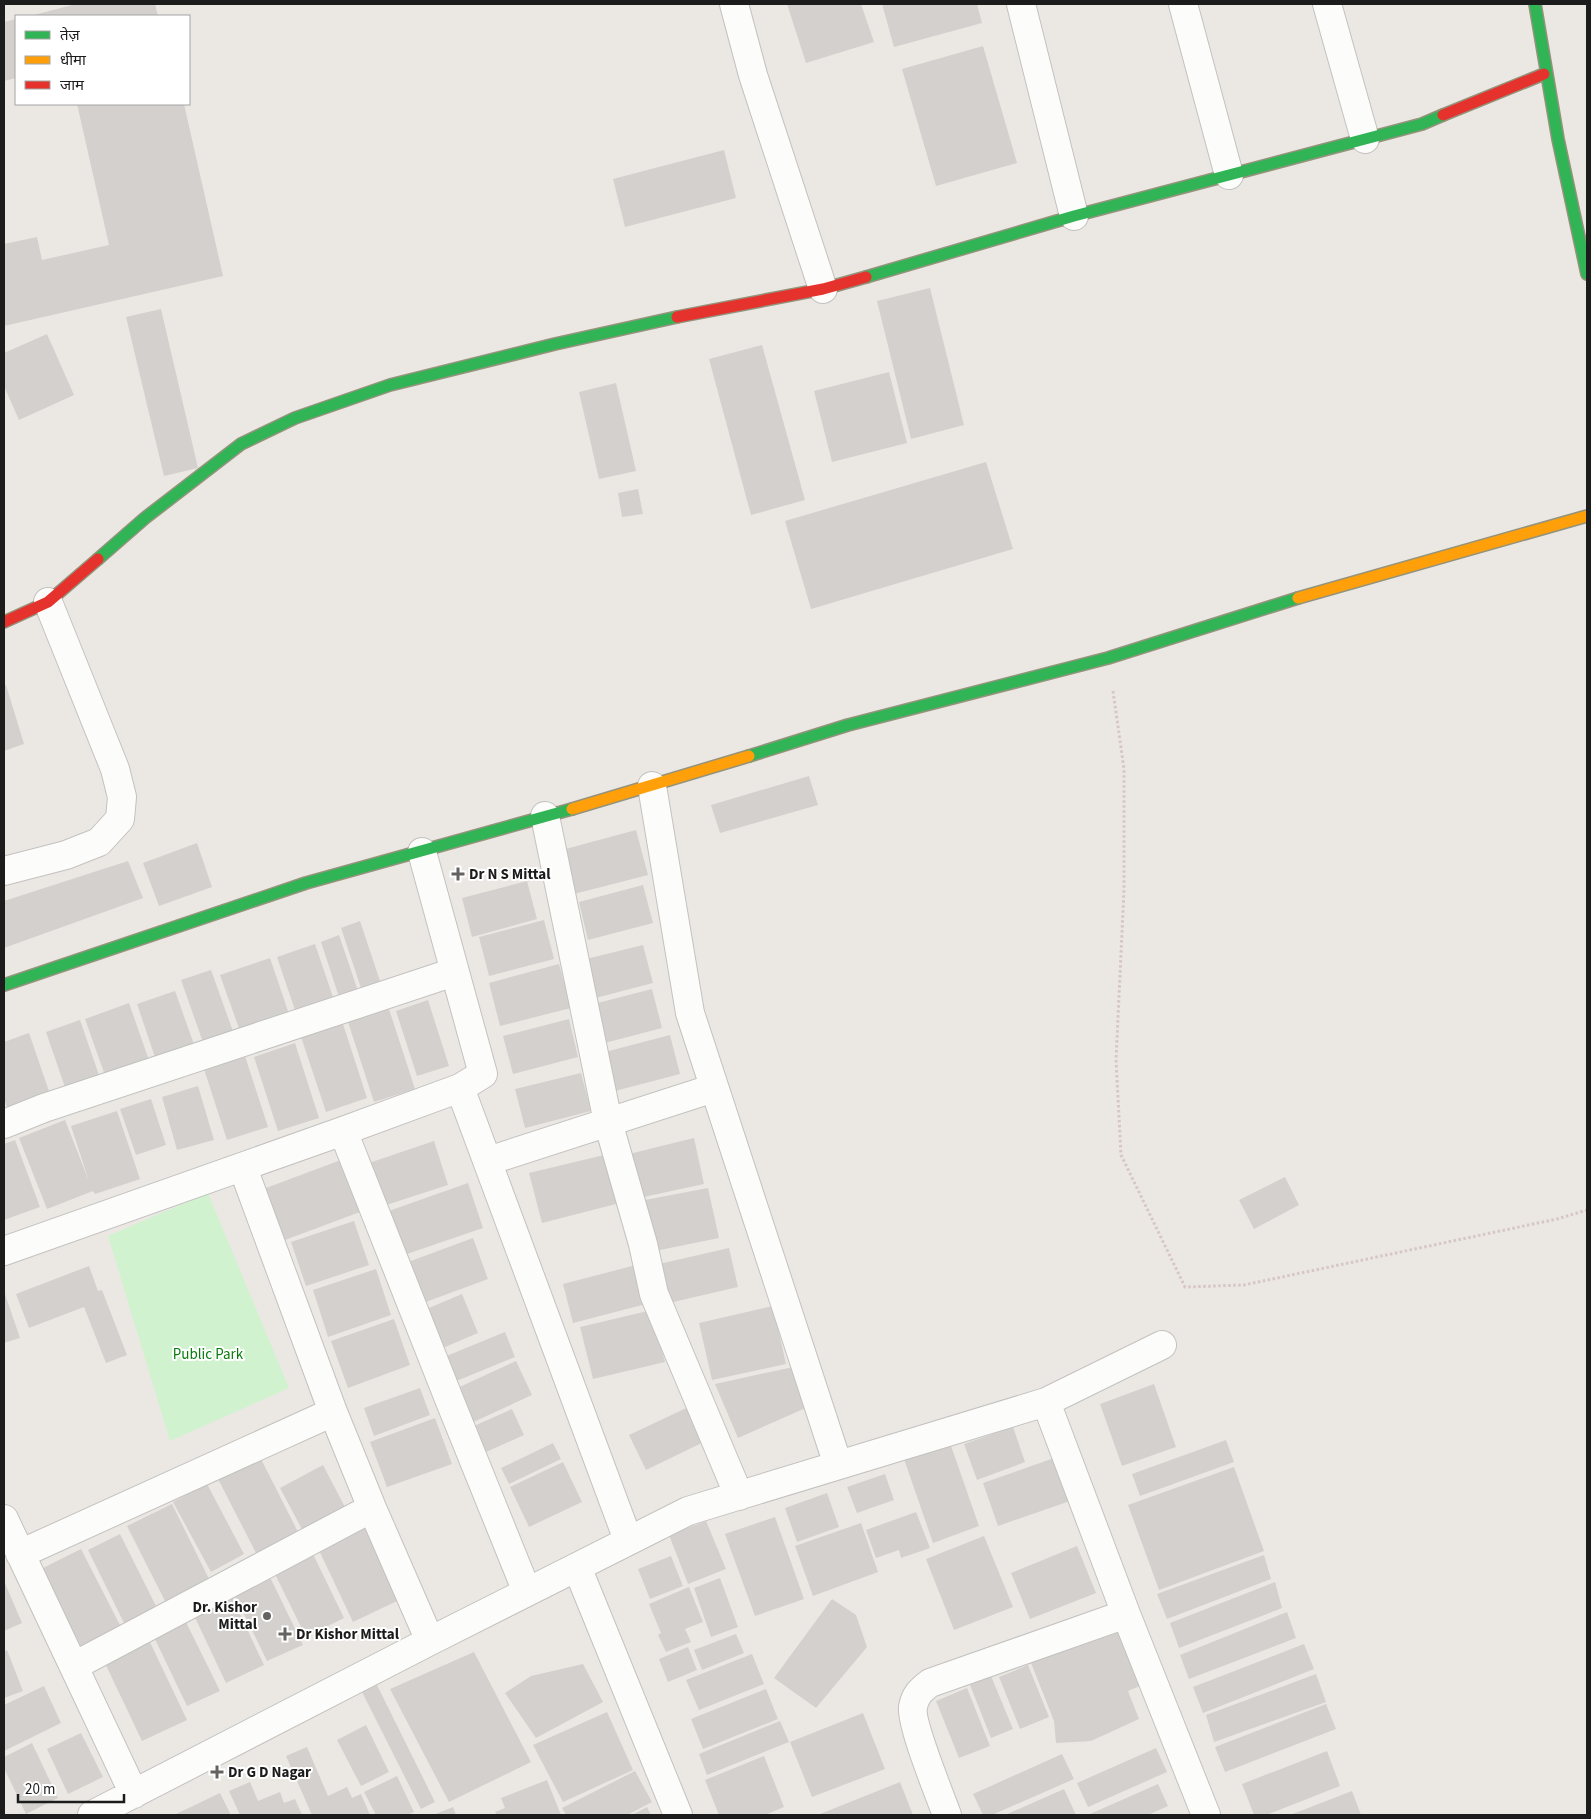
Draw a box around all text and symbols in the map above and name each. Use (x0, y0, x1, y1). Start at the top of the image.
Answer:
legend (15, 15, 190, 105)
text: तेज़ (60, 25, 81, 46)
text: धीमा (60, 50, 87, 71)
text: जाम (60, 75, 85, 96)
place label: Dr N S Mittal (469, 864, 551, 885)
marker: Dr N S Mittal (451, 867, 465, 881)
park label: Public Park (173, 1344, 244, 1365)
place label: Dr. Kishor Mittal (192, 1597, 258, 1635)
marker: Dr. Kishor Mittal (261, 1610, 273, 1622)
place label: Dr Kishor Mittal (296, 1624, 400, 1645)
marker: Dr Kishor Mittal (278, 1627, 292, 1641)
place label: Dr G D Nagar (228, 1762, 311, 1783)
marker: Dr G D Nagar (210, 1765, 224, 1779)
scale bar (18, 1772, 124, 1804)
text: 20 m (25, 1779, 55, 1800)

